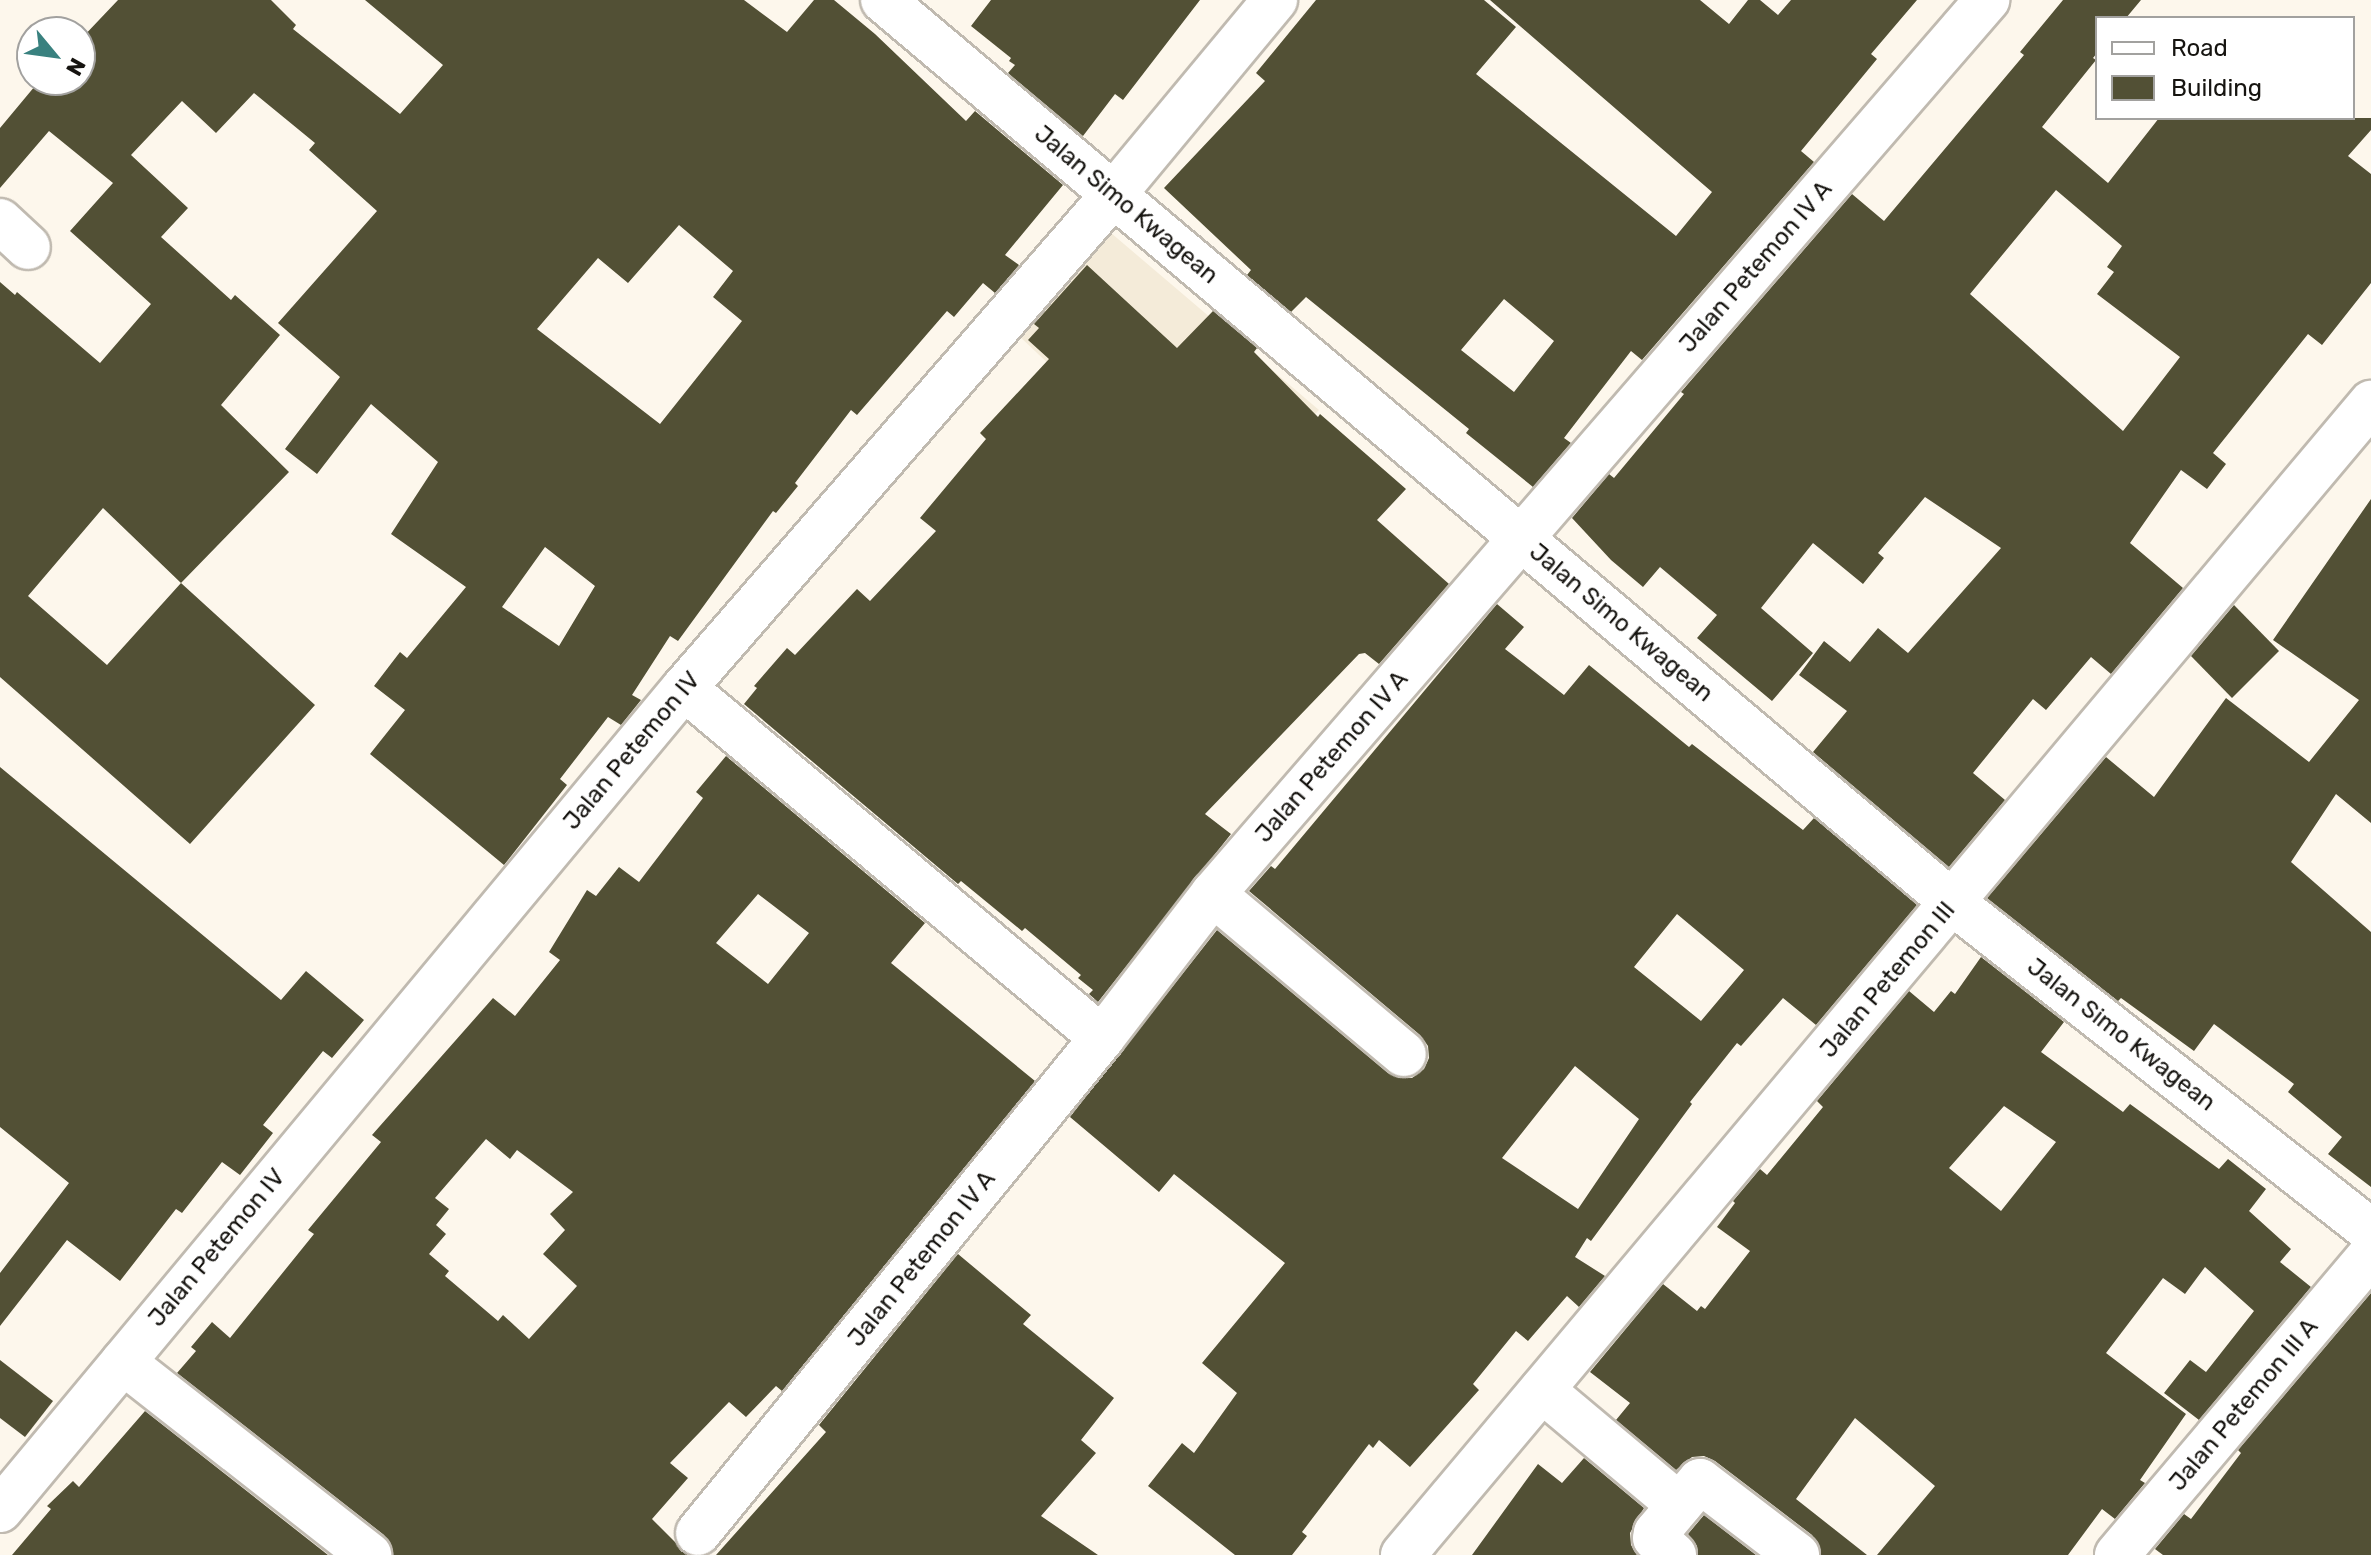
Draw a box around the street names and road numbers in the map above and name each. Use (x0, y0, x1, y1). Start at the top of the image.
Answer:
street label: Jalan Simo Kwagean (1028, 120, 1224, 290)
street label: Jalan Petemon IV A (1673, 175, 1839, 359)
street label: Jalan Simo Kwagean (1523, 538, 1719, 708)
street label: Jalan Petemon IV A (1249, 665, 1415, 849)
street label: Jalan Petemon IV (558, 666, 706, 836)
street label: Jalan Petemon III (1814, 896, 1962, 1064)
street label: Jalan Simo Kwagean (2021, 953, 2221, 1117)
street label: Jalan Petemon IV (143, 1163, 291, 1333)
street label: Jalan Petemon IV A (842, 1165, 1002, 1353)
street label: Jalan Petemon III A (2163, 1313, 2325, 1497)

